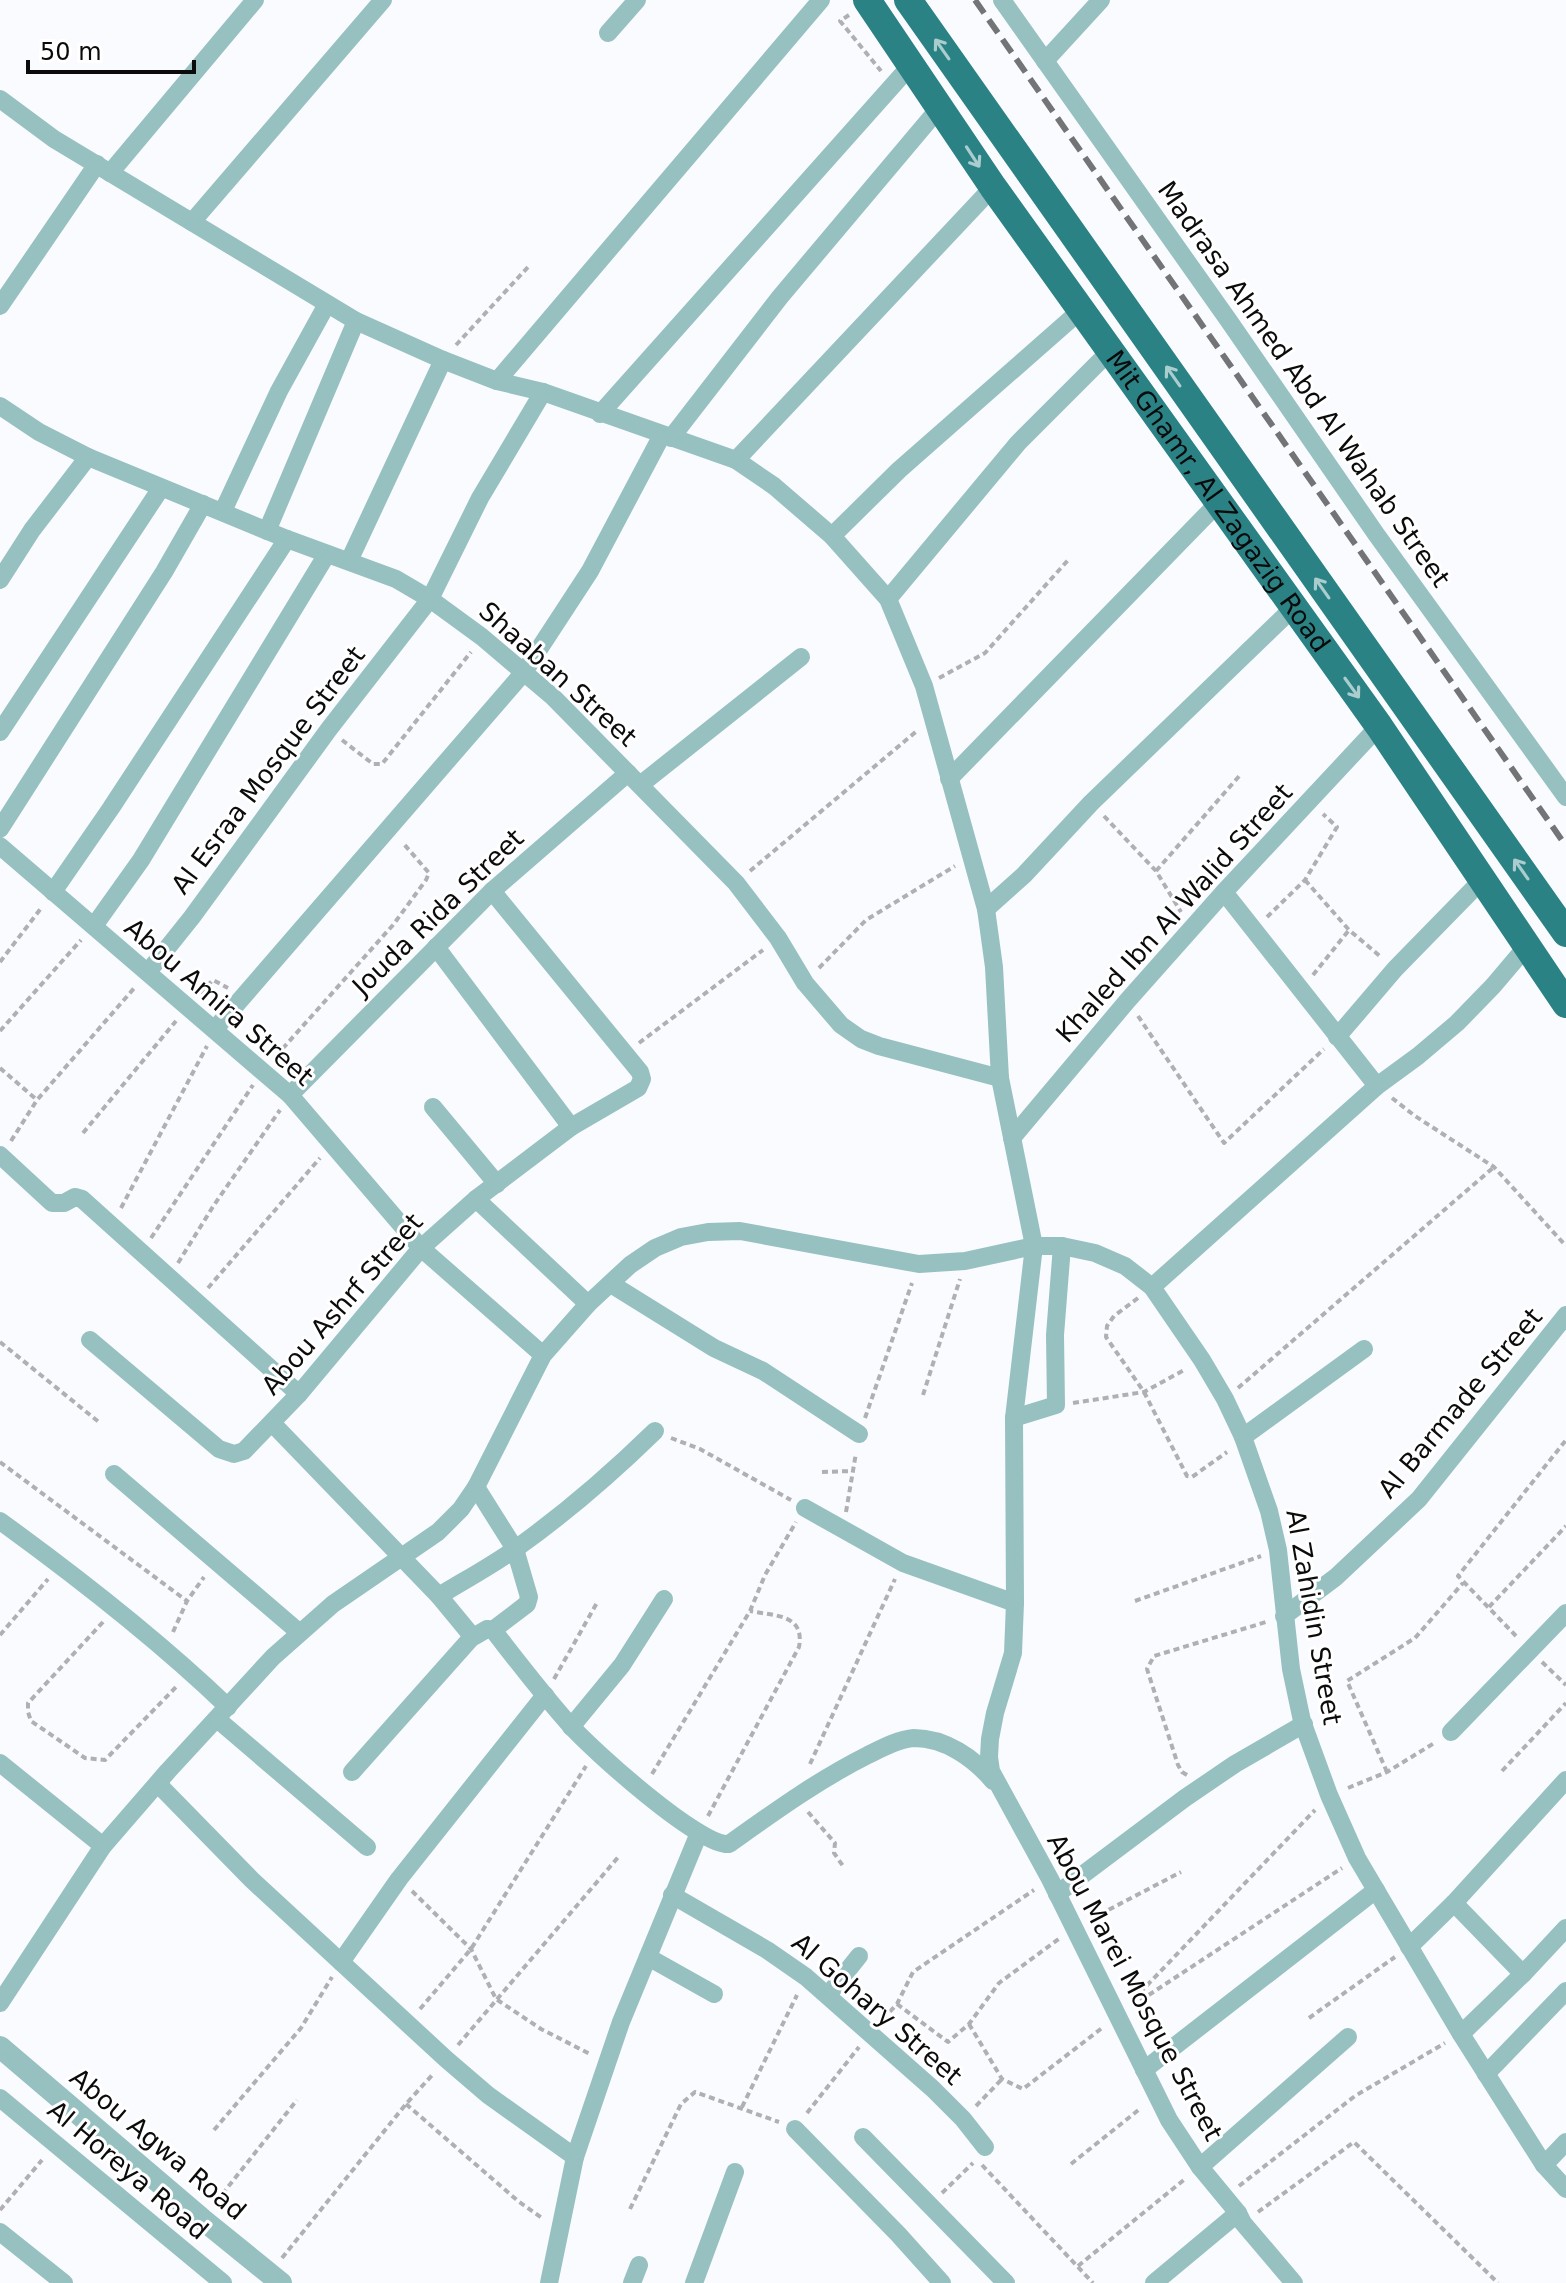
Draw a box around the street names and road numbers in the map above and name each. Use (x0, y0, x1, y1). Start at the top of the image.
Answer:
street label: Madrasa Ahmed Abd Al Wahab Street (1152, 175, 1456, 593)
street label: Mit Ghamr, Al Zagazig Road (1100, 345, 1336, 658)
street label: Shaaban Street (473, 596, 643, 752)
street label: Al Esraa Mosque Street (165, 640, 371, 900)
street label: Khaled Ibn Al Walid Street (1050, 777, 1298, 1049)
street label: Jouda Rida Street (345, 823, 530, 1003)
street label: Abou Amira Street (119, 912, 319, 1092)
street label: Abou Ashrf Street (255, 1207, 429, 1401)
street label: Al Barmade Street (1372, 1302, 1548, 1504)
street label: Al Zahidin Street (1280, 1507, 1348, 1727)
street label: Abou Marei Mosque Street (1041, 1829, 1229, 2145)
street label: Al Gohary Street (786, 1927, 968, 2091)
street label: Abou Agwa Road (64, 2062, 252, 2226)
street label: Al Horeya Road (42, 2094, 214, 2246)

